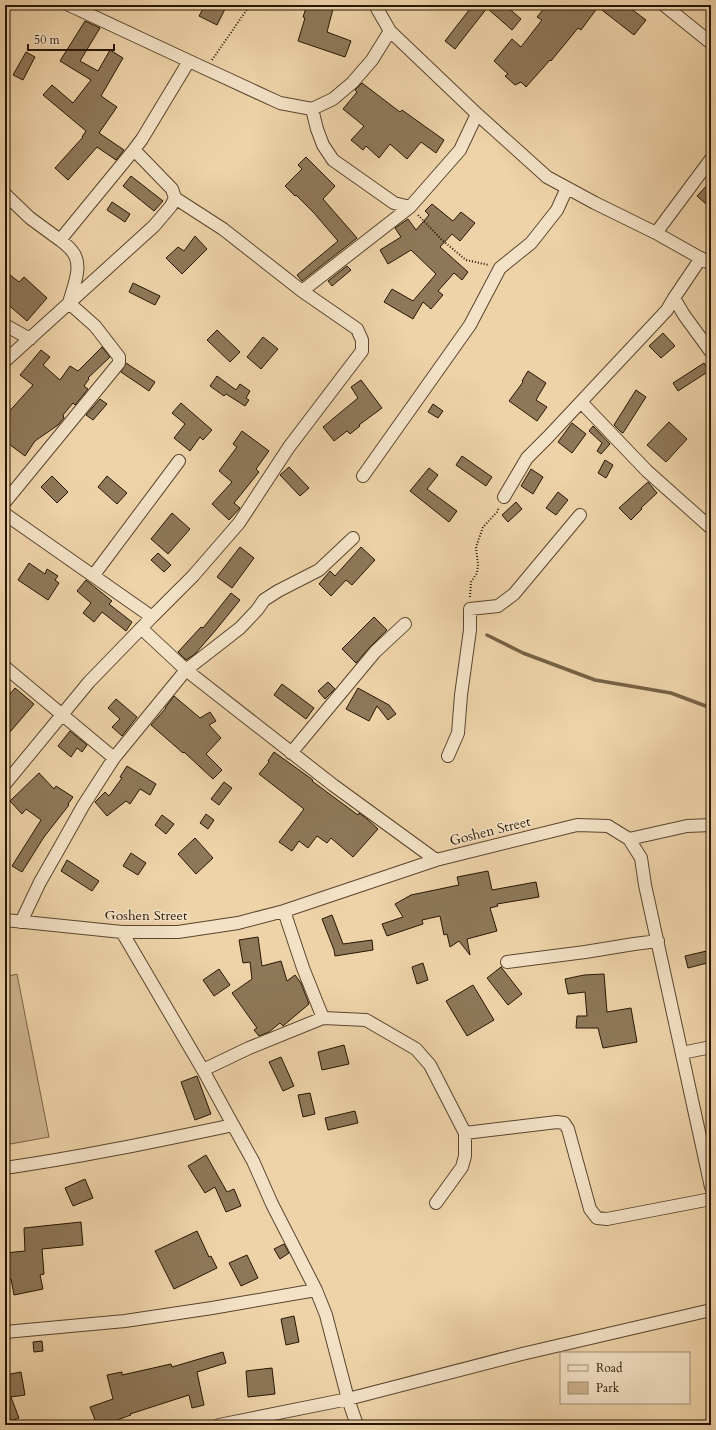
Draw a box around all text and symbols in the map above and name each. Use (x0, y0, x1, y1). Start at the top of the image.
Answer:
scale bar (28, 26, 114, 52)
text: 50 m (34, 32, 61, 48)
street label: Goshen Street (448, 812, 533, 850)
street label: Goshen Street (105, 906, 188, 925)
legend (560, 1352, 690, 1404)
text: Road (596, 1360, 623, 1376)
text: Park (596, 1380, 620, 1396)

